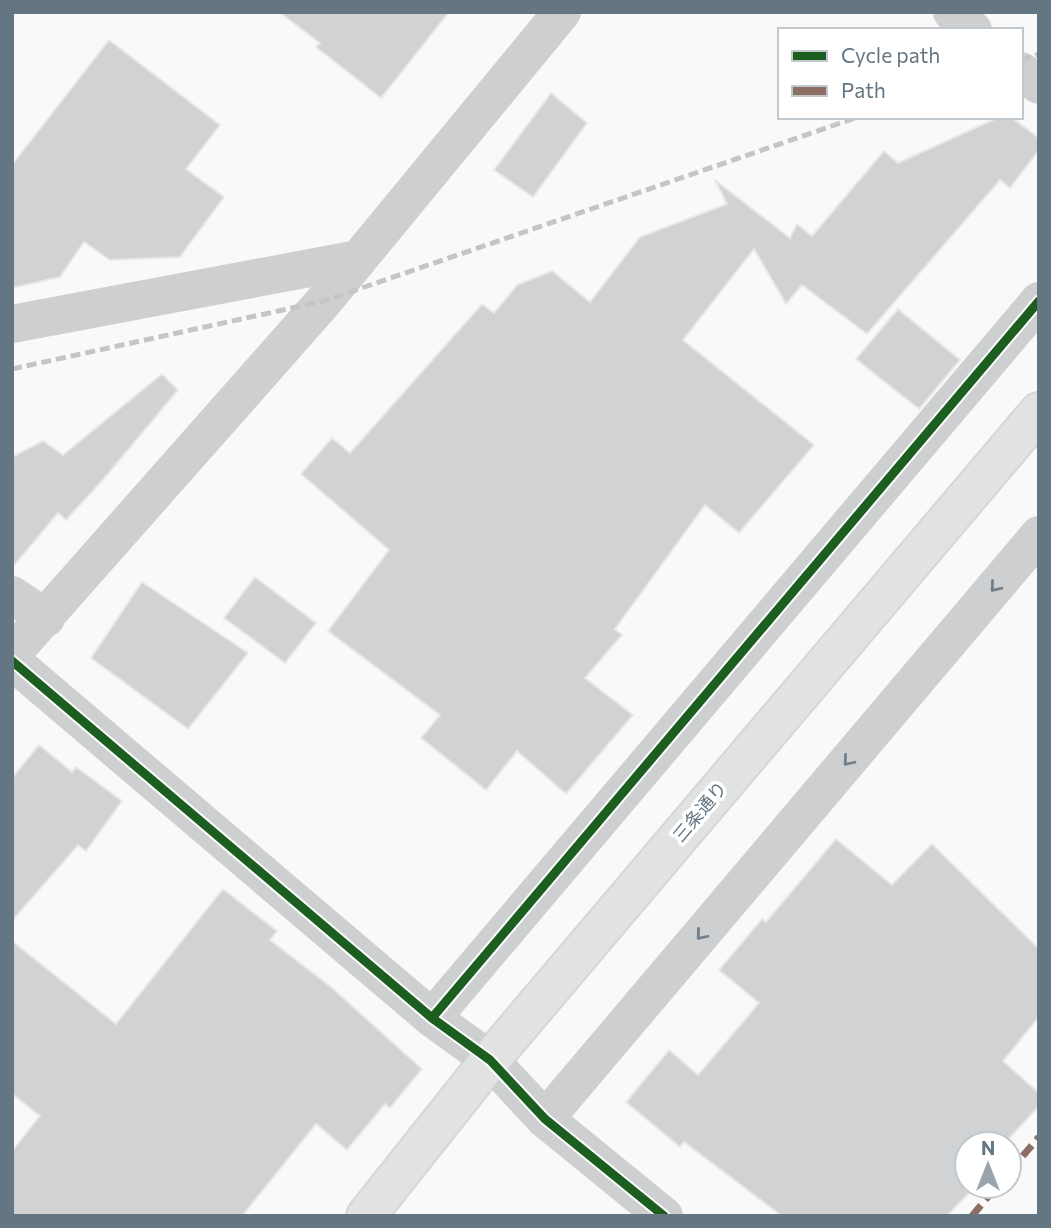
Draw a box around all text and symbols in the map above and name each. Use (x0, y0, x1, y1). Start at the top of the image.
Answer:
legend (778, 28, 1023, 119)
text: Cycle path (841, 42, 940, 67)
text: Path (841, 77, 886, 102)
one-way arrow (991, 579, 1003, 592)
one-way arrow (844, 753, 856, 766)
street label: 三条通り (668, 777, 731, 846)
one-way arrow (697, 927, 709, 940)
north arrow (953, 1130, 1023, 1200)
text: N (981, 1136, 995, 1159)

